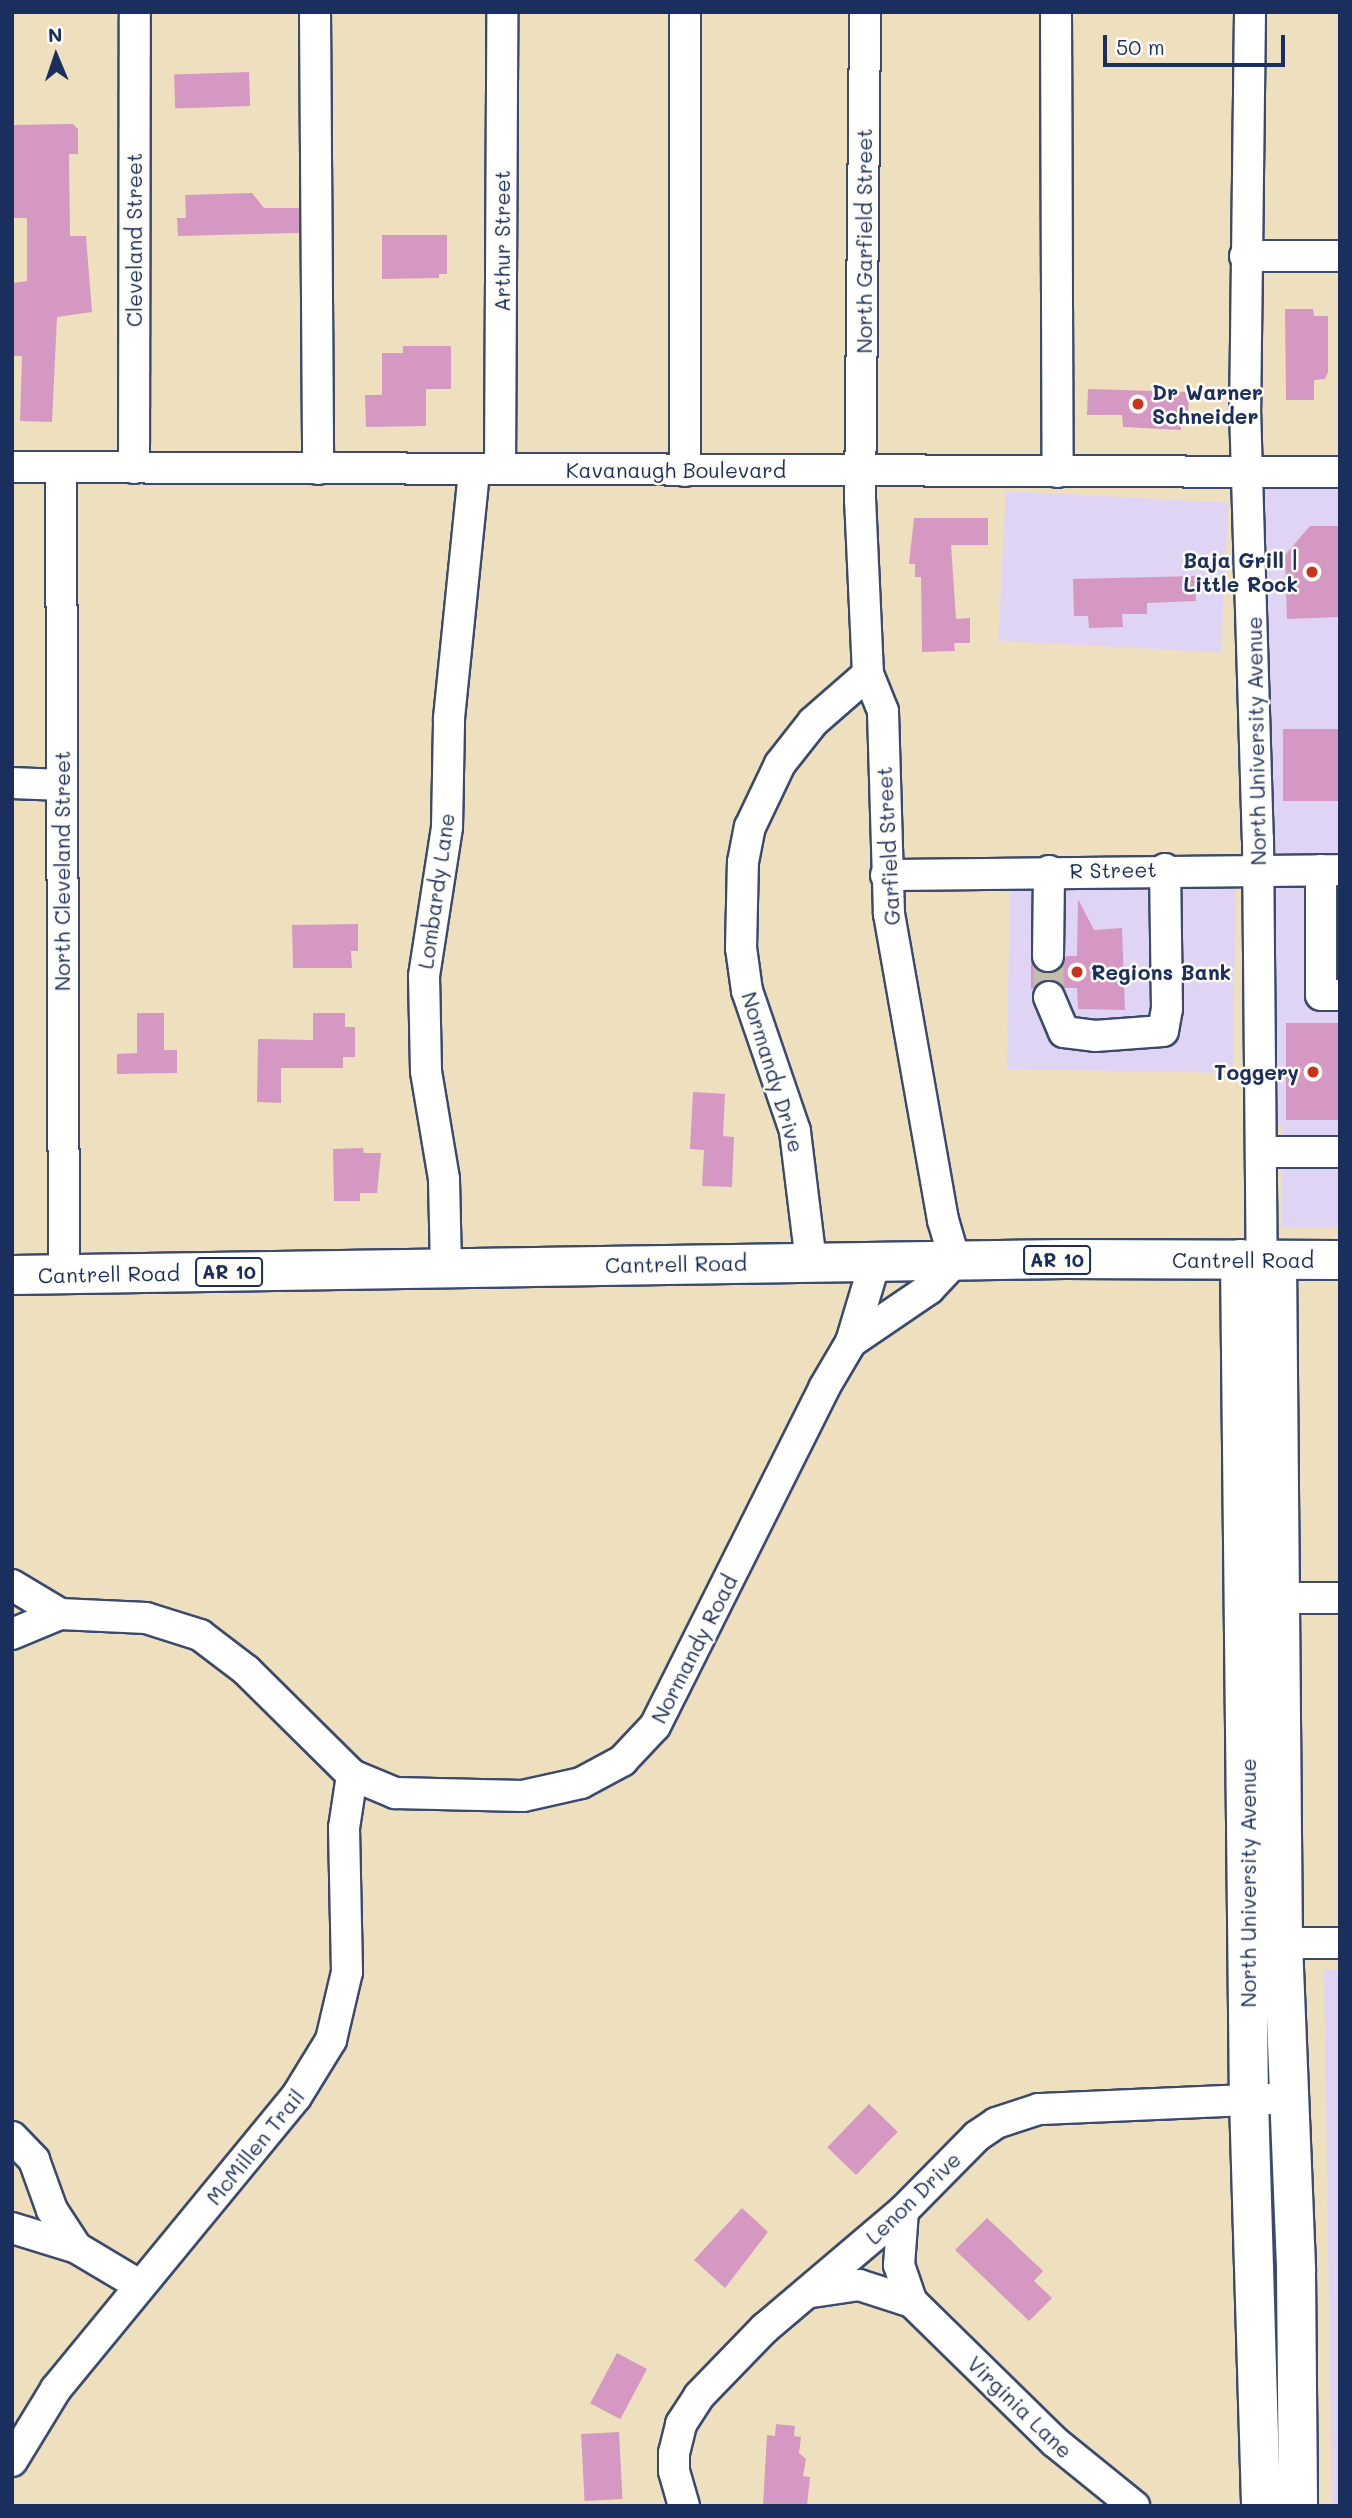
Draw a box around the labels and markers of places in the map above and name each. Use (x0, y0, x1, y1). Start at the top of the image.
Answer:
place label: Dr Warner Schneider (1152, 379, 1263, 429)
marker: Dr Warner Schneider (1130, 396, 1146, 412)
place label: Baja Grill | Little Rock (1183, 547, 1298, 597)
marker: Baja Grill | Little Rock (1304, 564, 1320, 580)
place label: Regions Bank (1091, 959, 1231, 985)
marker: Regions Bank (1069, 964, 1085, 980)
place label: Toggery (1214, 1059, 1299, 1085)
marker: Toggery (1305, 1064, 1321, 1080)

